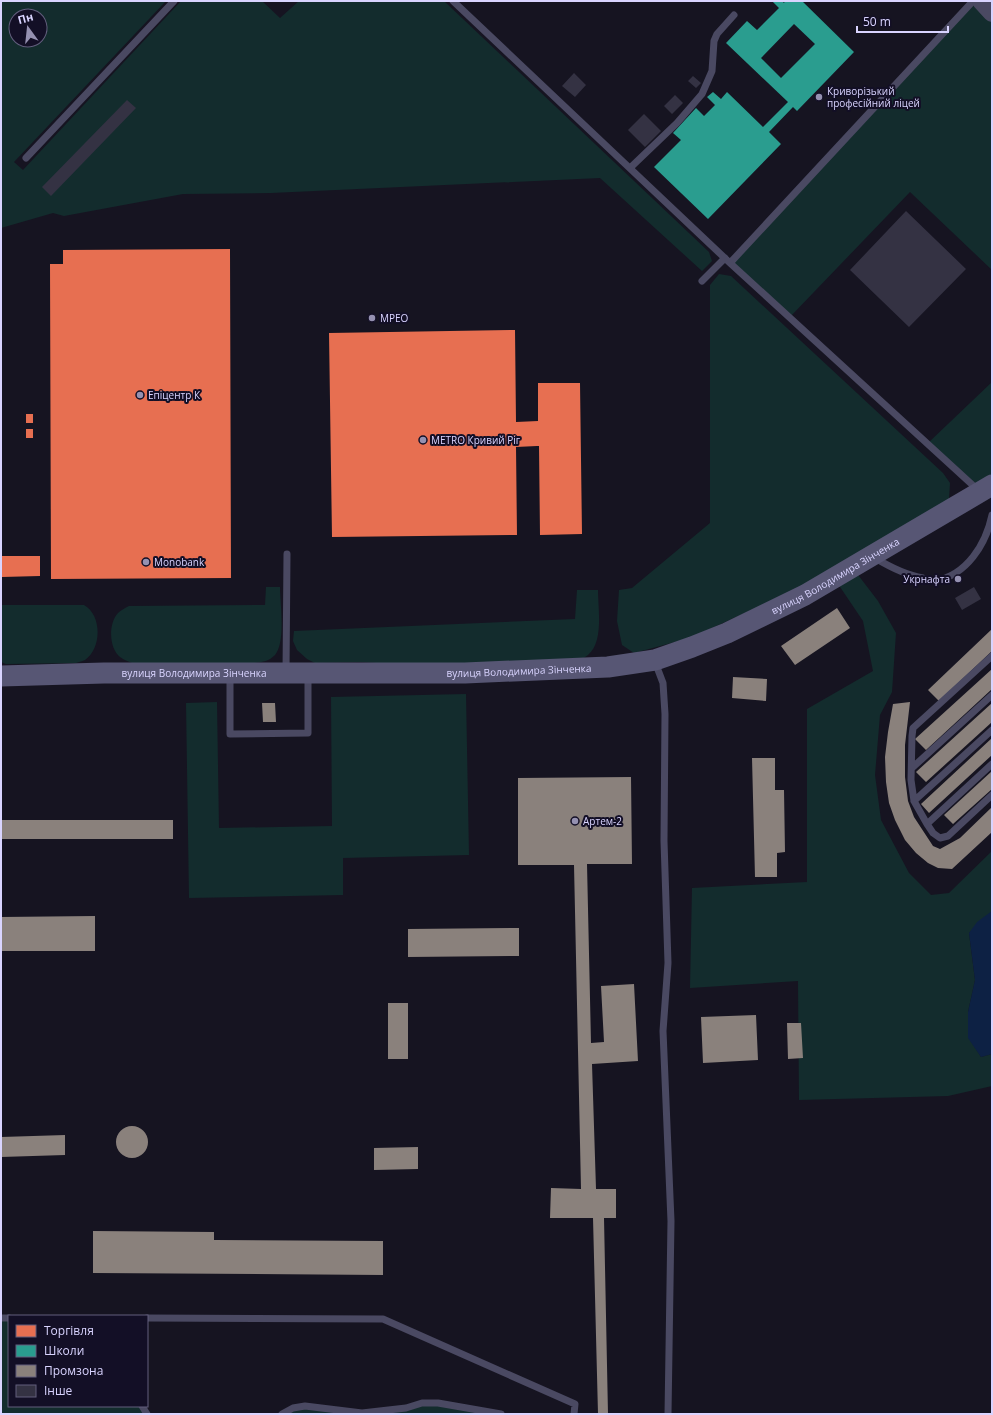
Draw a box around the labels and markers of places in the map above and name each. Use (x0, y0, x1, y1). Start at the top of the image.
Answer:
place label: Криворізький професійний ліцей (827, 84, 920, 110)
marker: Криворізький професійний ліцей (814, 92, 824, 102)
place label: МРЕО (380, 311, 409, 325)
marker: МРЕО (367, 313, 377, 323)
place label: Епіцентр К (148, 388, 201, 402)
marker: Епіцентр К (135, 390, 145, 400)
place label: METRO Кривий Ріг (431, 433, 521, 447)
marker: METRO Кривий Ріг (418, 435, 428, 445)
place label: Monobank (154, 555, 205, 569)
marker: Monobank (141, 557, 151, 567)
place label: Укрнафта (903, 572, 950, 586)
marker: Укрнафта (953, 574, 963, 584)
place label: Артем-2 (583, 814, 622, 828)
marker: Артем-2 (570, 816, 580, 826)

